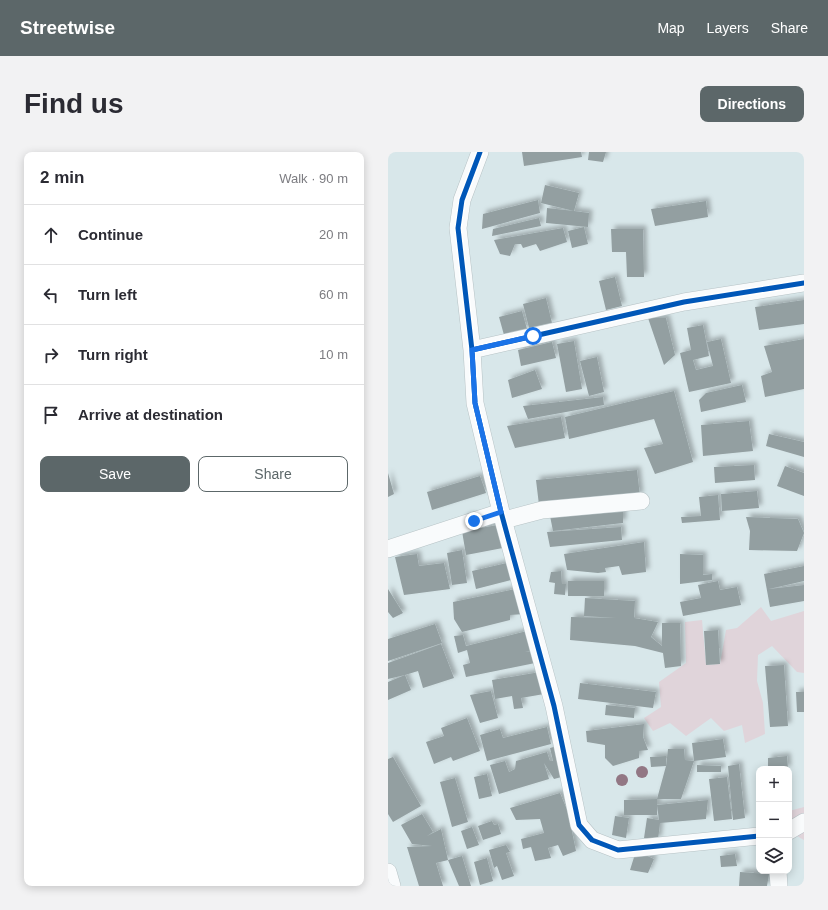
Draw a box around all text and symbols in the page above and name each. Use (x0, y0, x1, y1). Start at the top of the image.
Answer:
text: Streetwise (20, 17, 115, 38)
text: Map (657, 20, 685, 36)
text: Layers (707, 20, 749, 36)
text: Share (771, 20, 808, 36)
button: Directions (700, 86, 804, 122)
text: Find us (24, 88, 124, 119)
text: 2 min (40, 168, 84, 187)
text: Walk · 90 m (279, 171, 348, 186)
icon: ahead (40, 224, 62, 246)
text: Continue (78, 226, 143, 243)
text: 20 m (319, 227, 348, 242)
icon: left (40, 284, 62, 306)
text: Turn left (78, 286, 137, 303)
text: 60 m (319, 287, 348, 302)
route start (524, 327, 542, 345)
icon: right (40, 344, 62, 366)
text: Turn right (78, 346, 148, 363)
text: 10 m (319, 347, 348, 362)
icon: arrive (40, 404, 62, 426)
text: Arrive at destination (78, 406, 223, 423)
button: Save (40, 456, 190, 492)
button: Share (198, 456, 348, 492)
route end (465, 512, 483, 530)
map controls (756, 766, 792, 874)
button: + (756, 766, 792, 802)
button: − (756, 802, 792, 838)
button: layers (756, 838, 792, 874)

